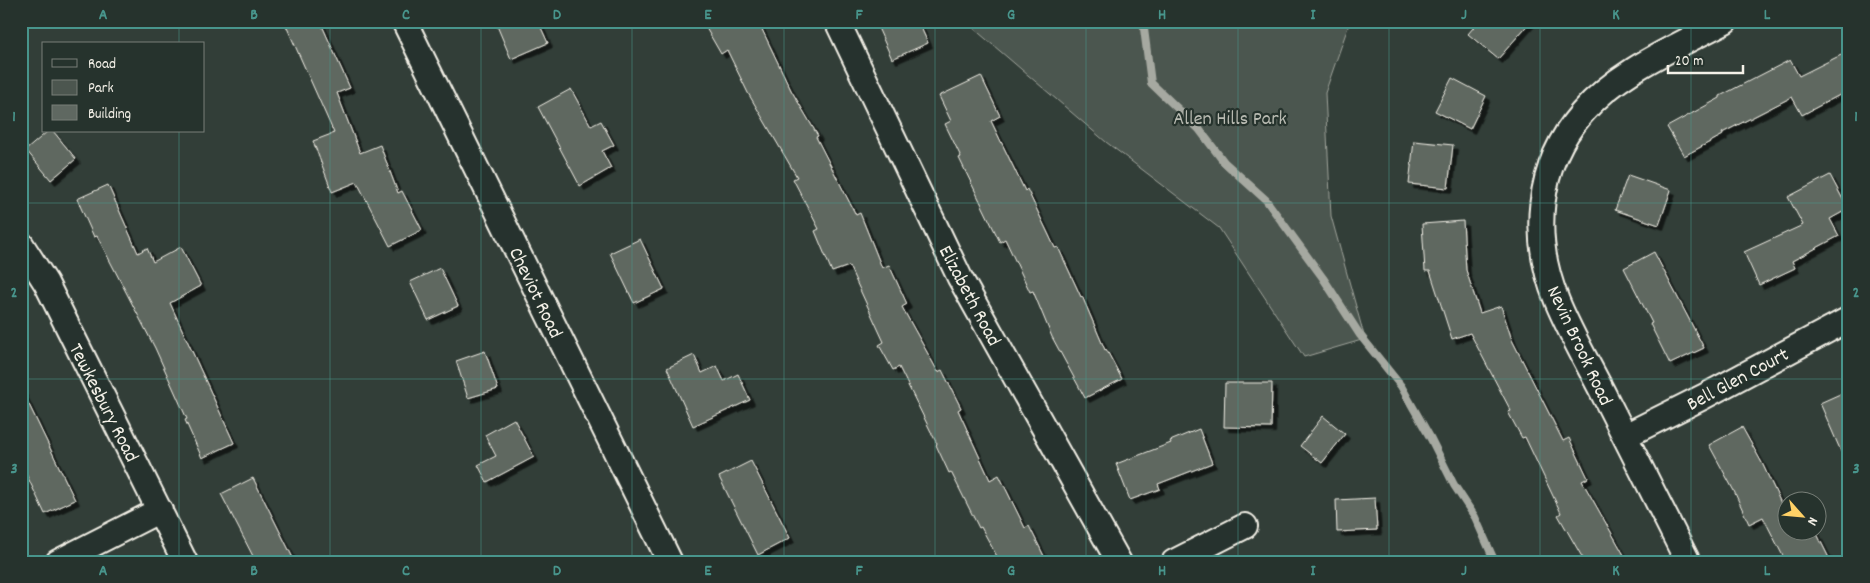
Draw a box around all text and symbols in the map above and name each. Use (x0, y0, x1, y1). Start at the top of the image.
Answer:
text: A (99, 4, 108, 27)
text: B (250, 4, 258, 27)
text: C (402, 4, 410, 27)
text: D (553, 4, 562, 27)
text: E (704, 4, 712, 27)
text: F (855, 4, 863, 27)
text: G (1007, 4, 1015, 27)
text: H (1158, 4, 1166, 27)
text: I (1311, 4, 1317, 27)
text: J (1461, 4, 1467, 27)
text: K (1612, 4, 1620, 27)
text: L (1764, 4, 1771, 27)
legend (42, 42, 205, 132)
scale bar (1668, 42, 1742, 74)
text: 20 m (1675, 51, 1703, 73)
text: Road (88, 54, 116, 76)
text: Park (88, 78, 114, 100)
text: Building (88, 104, 131, 126)
text: 1 (12, 106, 16, 129)
park label: Allen Hills Park (1173, 106, 1287, 134)
text: 1 (1854, 106, 1858, 129)
street label: Elizabeth Road (930, 241, 1007, 352)
street label: Cheviot Road (500, 243, 568, 344)
text: 2 (11, 282, 18, 305)
street label: Nevin Brook Road (1538, 282, 1618, 411)
text: 2 (1853, 282, 1860, 305)
street label: Tewkesbury Road (60, 339, 144, 468)
street label: Bell Glen Court (1682, 342, 1794, 419)
text: 3 (10, 458, 18, 481)
text: 3 (1852, 458, 1860, 481)
north arrow (1778, 490, 1828, 540)
text: N (1801, 513, 1822, 529)
text: A (99, 560, 108, 583)
text: B (250, 560, 258, 583)
text: C (402, 560, 410, 583)
text: D (553, 560, 562, 583)
text: E (704, 560, 712, 583)
text: F (855, 560, 863, 583)
text: G (1007, 560, 1015, 583)
text: H (1158, 560, 1166, 583)
text: I (1311, 560, 1317, 583)
text: J (1461, 560, 1467, 583)
text: K (1612, 560, 1620, 583)
text: L (1764, 560, 1771, 583)

